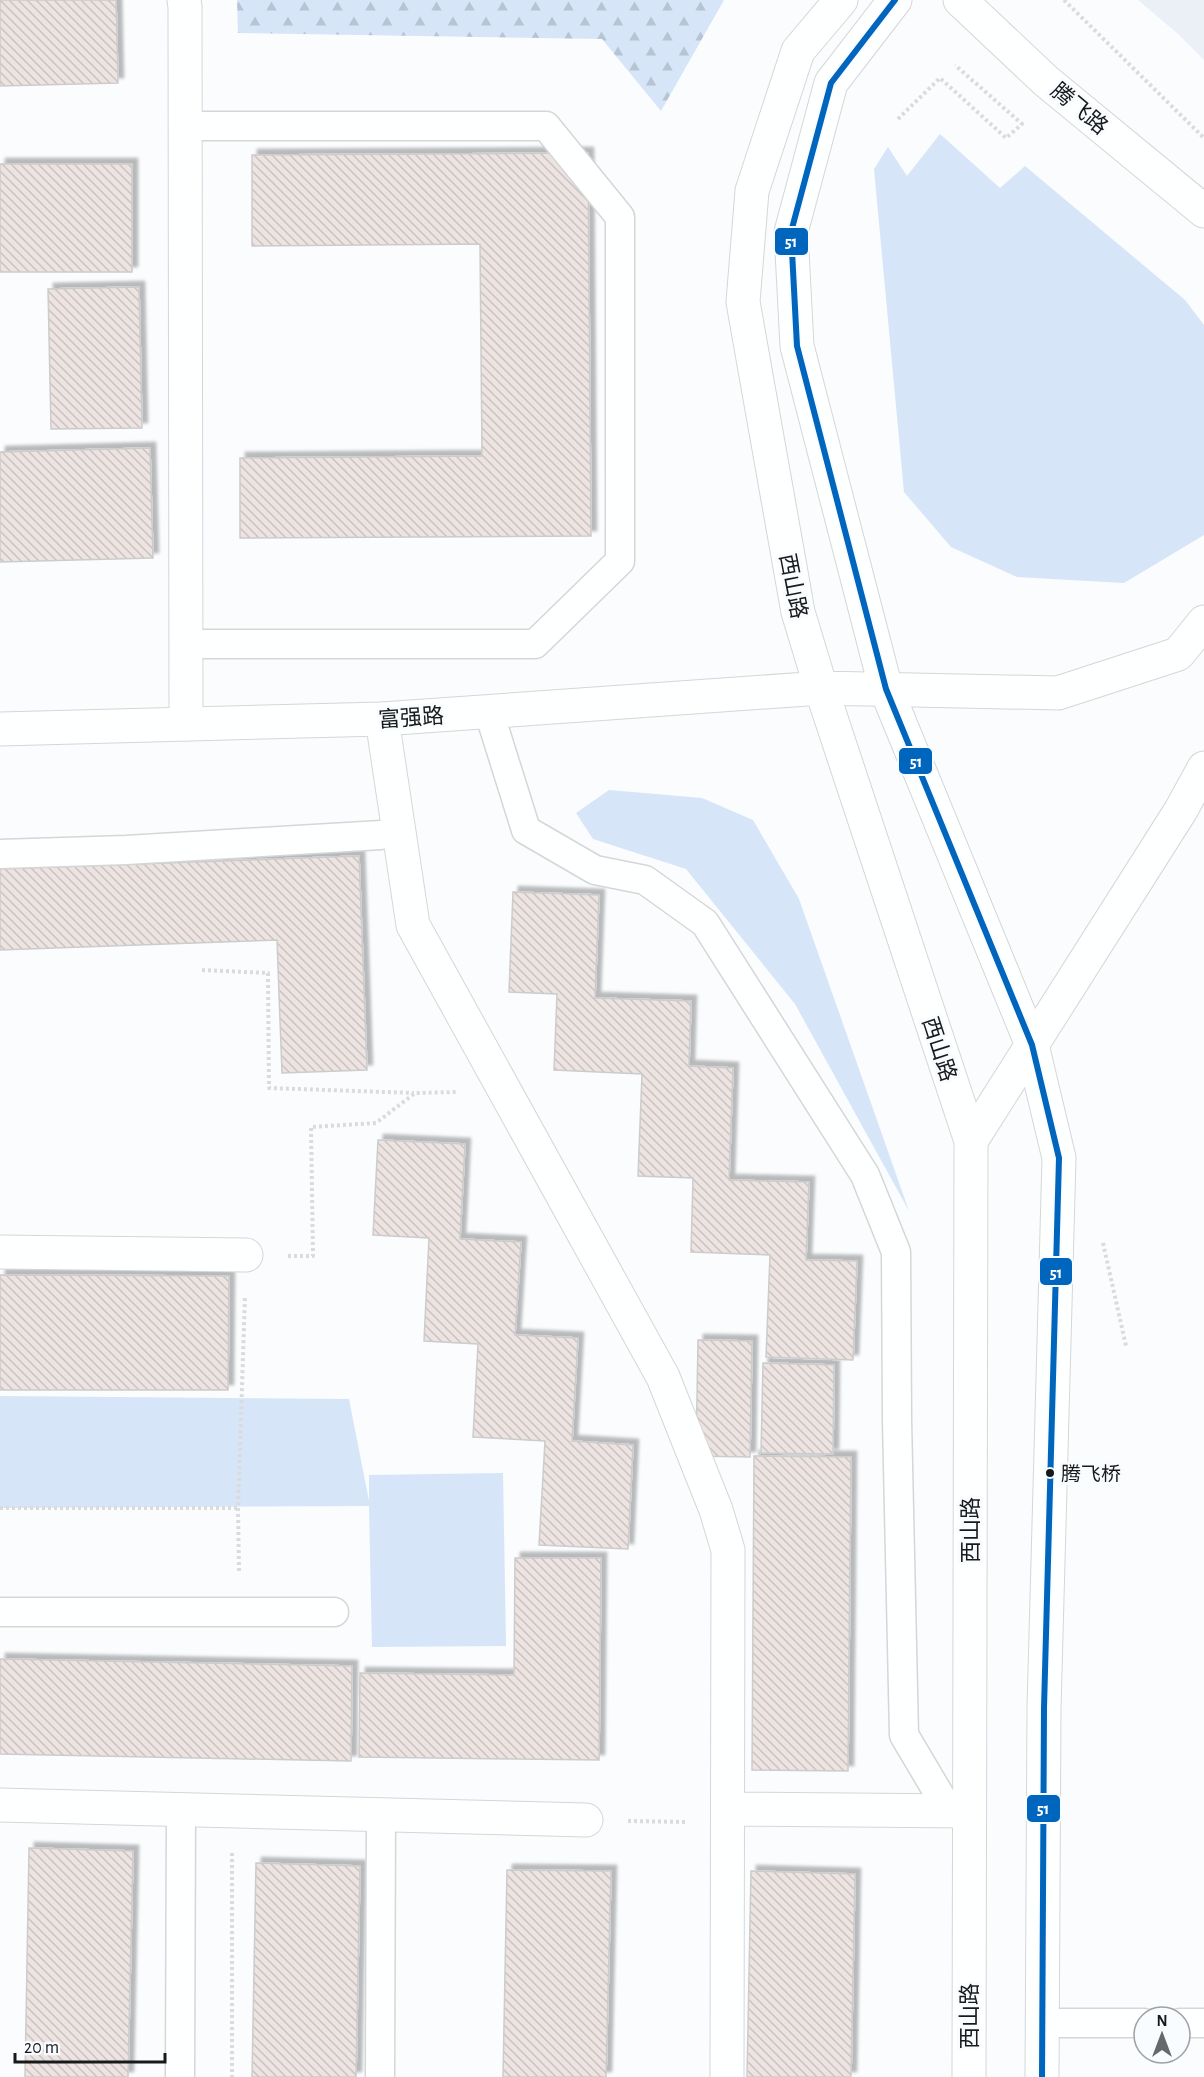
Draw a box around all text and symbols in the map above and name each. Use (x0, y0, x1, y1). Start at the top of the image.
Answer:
street label: 腾飞路 (1047, 78, 1112, 138)
line badge: 51 (774, 227, 809, 256)
text: 51 (785, 234, 797, 250)
street label: 西山路 (776, 551, 811, 621)
street label: 富强路 (377, 704, 445, 731)
line badge: 51 (898, 747, 933, 775)
text: 51 (910, 754, 922, 770)
street label: 西山路 (918, 1014, 961, 1084)
line badge: 51 (1039, 1257, 1073, 1286)
text: 51 (1050, 1265, 1062, 1281)
place label: 腾飞桥 (1061, 1464, 1121, 1485)
marker: 腾飞桥 (1044, 1467, 1056, 1479)
street label: 西山路 (959, 1497, 982, 1563)
line badge: 51 (1026, 1794, 1061, 1823)
text: 51 (1037, 1801, 1049, 1817)
street label: 西山路 (958, 1983, 981, 2049)
north arrow (1132, 2005, 1192, 2065)
text: N (1156, 2013, 1168, 2029)
scale bar (15, 2026, 165, 2064)
text: 20 m (24, 2039, 59, 2057)

